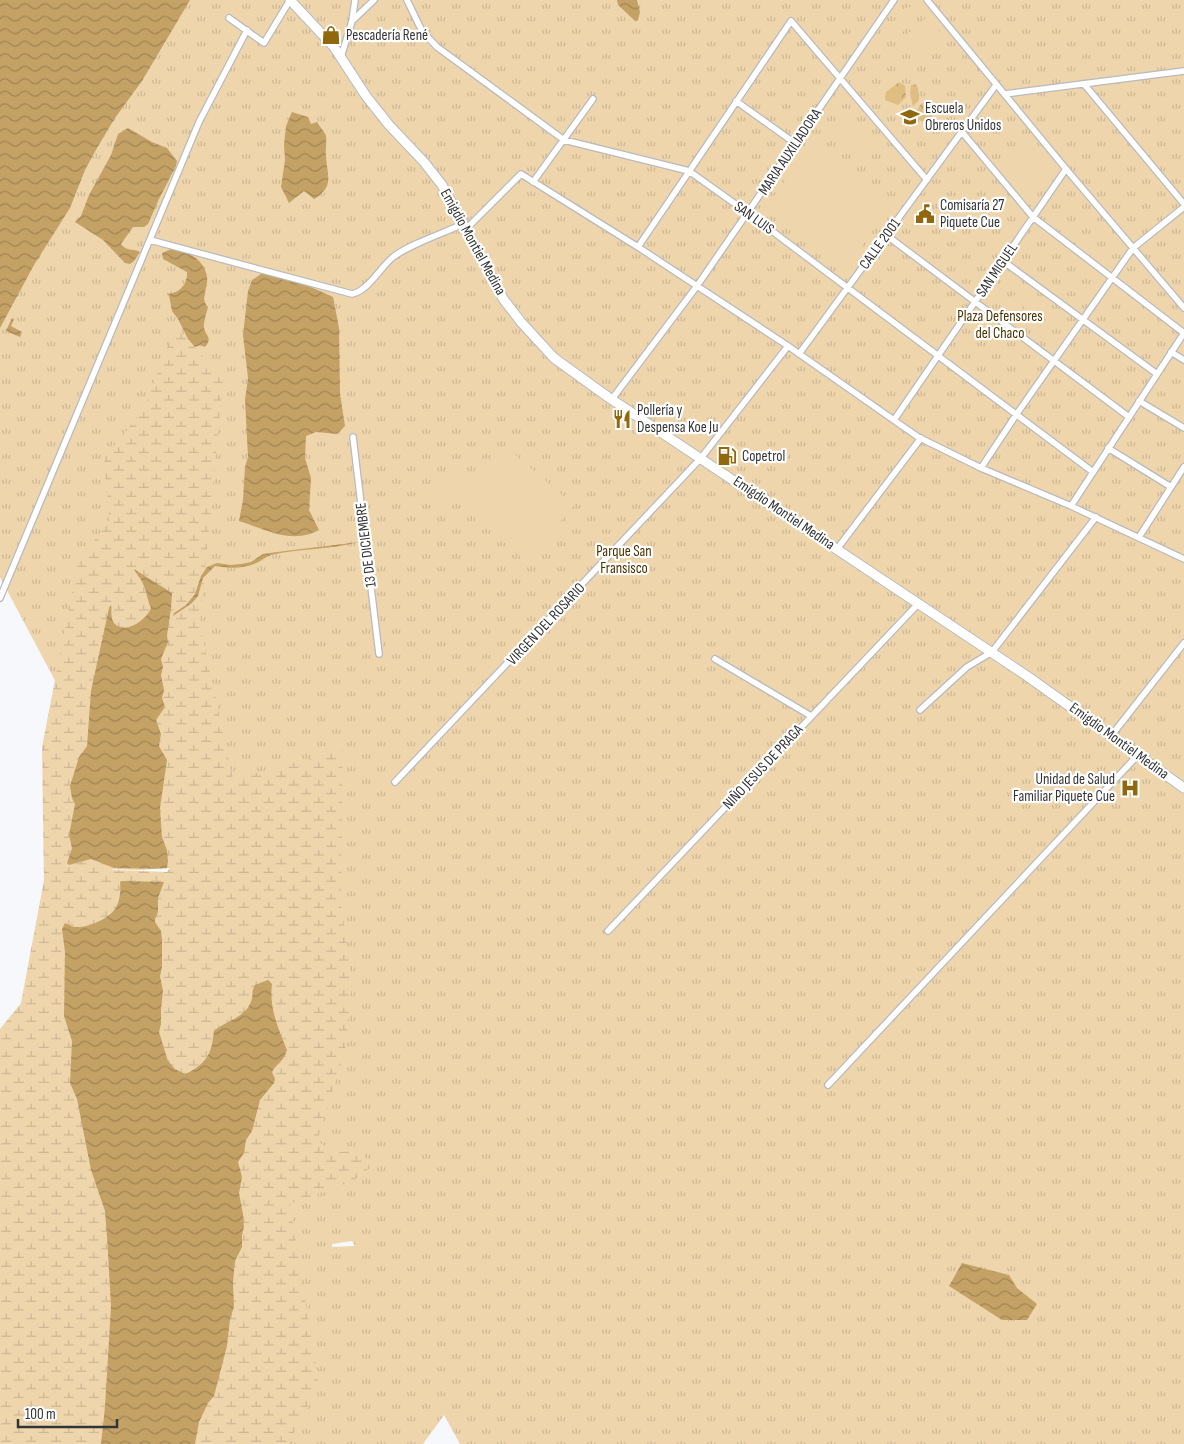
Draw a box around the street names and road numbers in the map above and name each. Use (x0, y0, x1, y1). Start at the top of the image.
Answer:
street label: MARIA AUXILIADORA (754, 105, 826, 199)
street label: Emigdio Montiel Medina (436, 186, 510, 299)
street label: SAN LUIS (730, 197, 778, 239)
street label: CALLE 2001 (855, 214, 905, 273)
street label: SAN MIGUEL (972, 239, 1022, 301)
street label: Emigdio Montiel Medina (730, 472, 839, 554)
street label: 13 DE DICIEMBRE (351, 501, 381, 589)
street label: VIRGEN DEL ROSARIO (503, 579, 589, 669)
street label: Emigdio Montiel Medina (1065, 698, 1173, 784)
street label: NIÑO JESUS DE PRAGA (719, 720, 808, 813)

